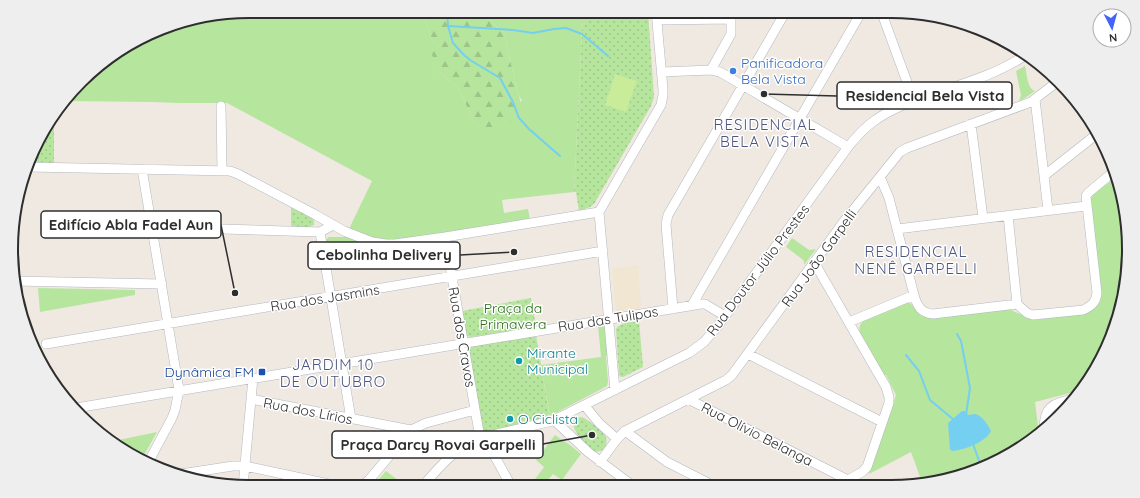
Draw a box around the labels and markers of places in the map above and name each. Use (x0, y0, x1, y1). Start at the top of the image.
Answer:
place label: Panificadora Bela Vista (741, 54, 823, 88)
marker: Panificadora Bela Vista (728, 66, 738, 76)
callout: Residencial Bela Vista (837, 82, 1012, 109)
callout: Edifício Abla Fadel Aun (41, 211, 221, 238)
callout: Cebolinha Delivery (308, 242, 460, 269)
place label: Mirante Municipal (527, 344, 588, 378)
marker: Mirante Municipal (514, 356, 524, 366)
place label: Dynâmica FM (165, 363, 254, 381)
marker: Dynâmica FM (257, 367, 267, 377)
place label: O Ciclista (518, 410, 578, 428)
marker: O Ciclista (505, 414, 515, 424)
callout: Praça Darcy Rovai Garpelli (332, 431, 543, 458)

